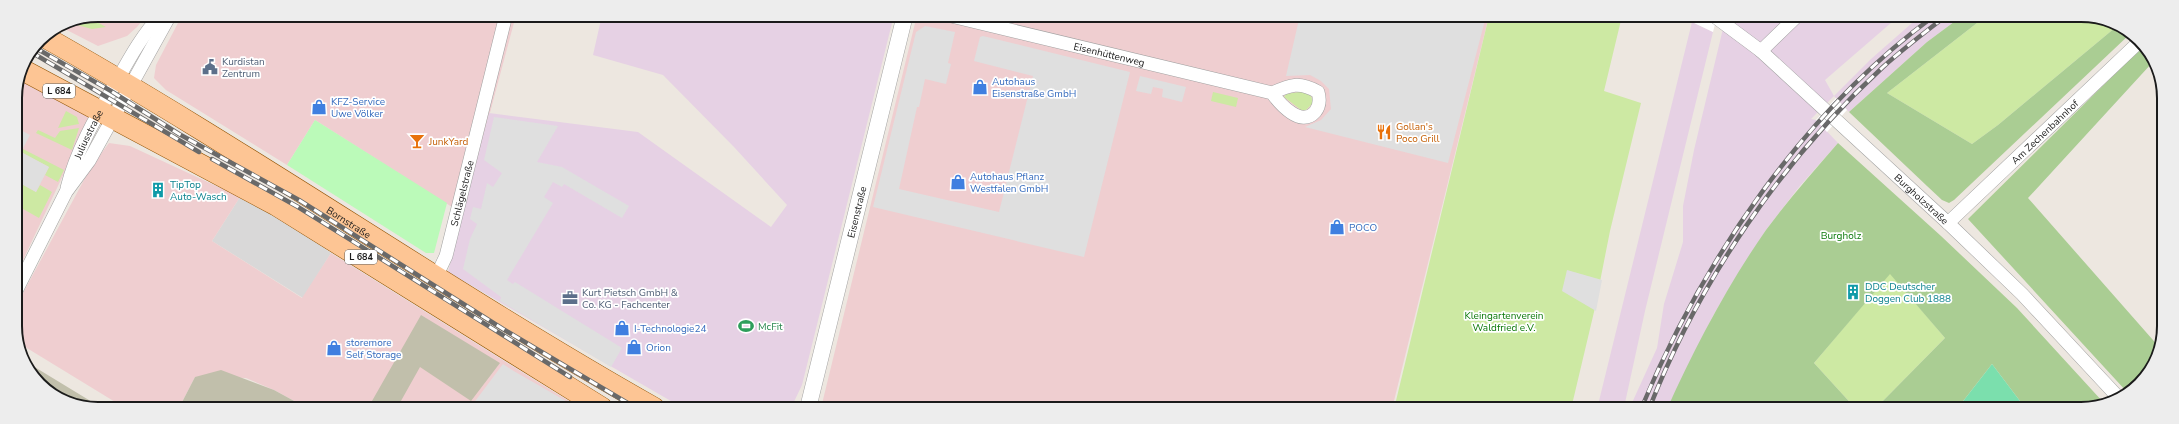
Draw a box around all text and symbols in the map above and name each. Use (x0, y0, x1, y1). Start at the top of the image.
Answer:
street label: Eisenhüttenweg (1072, 40, 1146, 70)
place label: Kurdistan Zentrum (222, 55, 265, 81)
public building icon: Kurdistan Zentrum (201, 58, 219, 76)
place label: Autohaus Eisenstraße GmbH (992, 75, 1076, 101)
shop icon: Autohaus Eisenstraße GmbH (971, 78, 989, 96)
road number: L 684 (43, 84, 75, 98)
place label: KFZ-Service Uwe Völker (331, 95, 385, 121)
street label: Am Zechenbahnhof (2008, 96, 2082, 168)
shop icon: KFZ-Service Uwe Völker (310, 98, 328, 116)
street label: Juliusstraße (71, 107, 107, 162)
place label: Gollan's Poco Grill (1396, 120, 1439, 146)
restaurant icon: Gollan's Poco Grill (1375, 123, 1393, 141)
bar icon: JunkYard (408, 132, 426, 150)
place label: JunkYard (428, 135, 469, 149)
street label: Schlägelstraße (448, 159, 478, 228)
place label: Autohaus Pflanz Westfalen GmbH (970, 170, 1048, 196)
street label: Burgholzstraße (1891, 171, 1951, 228)
shop icon: Autohaus Pflanz Westfalen GmbH (949, 173, 967, 191)
place label: TipTop Auto-Wasch (170, 178, 227, 204)
building icon: TipTop Auto-Wasch (149, 181, 167, 199)
street label: Eisenstraße (844, 185, 870, 239)
street label: Bornstraße (323, 204, 373, 242)
shop icon: POCO (1328, 218, 1346, 236)
place label: POCO (1349, 221, 1377, 235)
park label: Burgholz (1821, 229, 1862, 243)
road number: L 684 (345, 250, 377, 264)
place label: DDC Deutscher Doggen Club 1888 (1865, 280, 1951, 306)
building icon: DDC Deutscher Doggen Club 1888 (1844, 283, 1862, 301)
place label: Kurt Pietsch GmbH & Co. KG - Fachcenter (582, 286, 678, 312)
office icon: Kurt Pietsch GmbH & Co. KG - Fachcenter (561, 289, 579, 307)
park label: Kleingartenverein Waldfried e.V. (1464, 309, 1544, 335)
sports icon: McFit (737, 317, 755, 335)
shop icon: I-Technologie24 (613, 319, 631, 337)
place label: McFit (758, 320, 783, 334)
place label: I-Technologie24 (634, 322, 706, 336)
place label: storemore Self Storage (346, 336, 401, 362)
shop icon: Orion (625, 338, 643, 356)
shop icon: storemore Self Storage (325, 339, 343, 357)
place label: Orion (646, 341, 671, 355)

